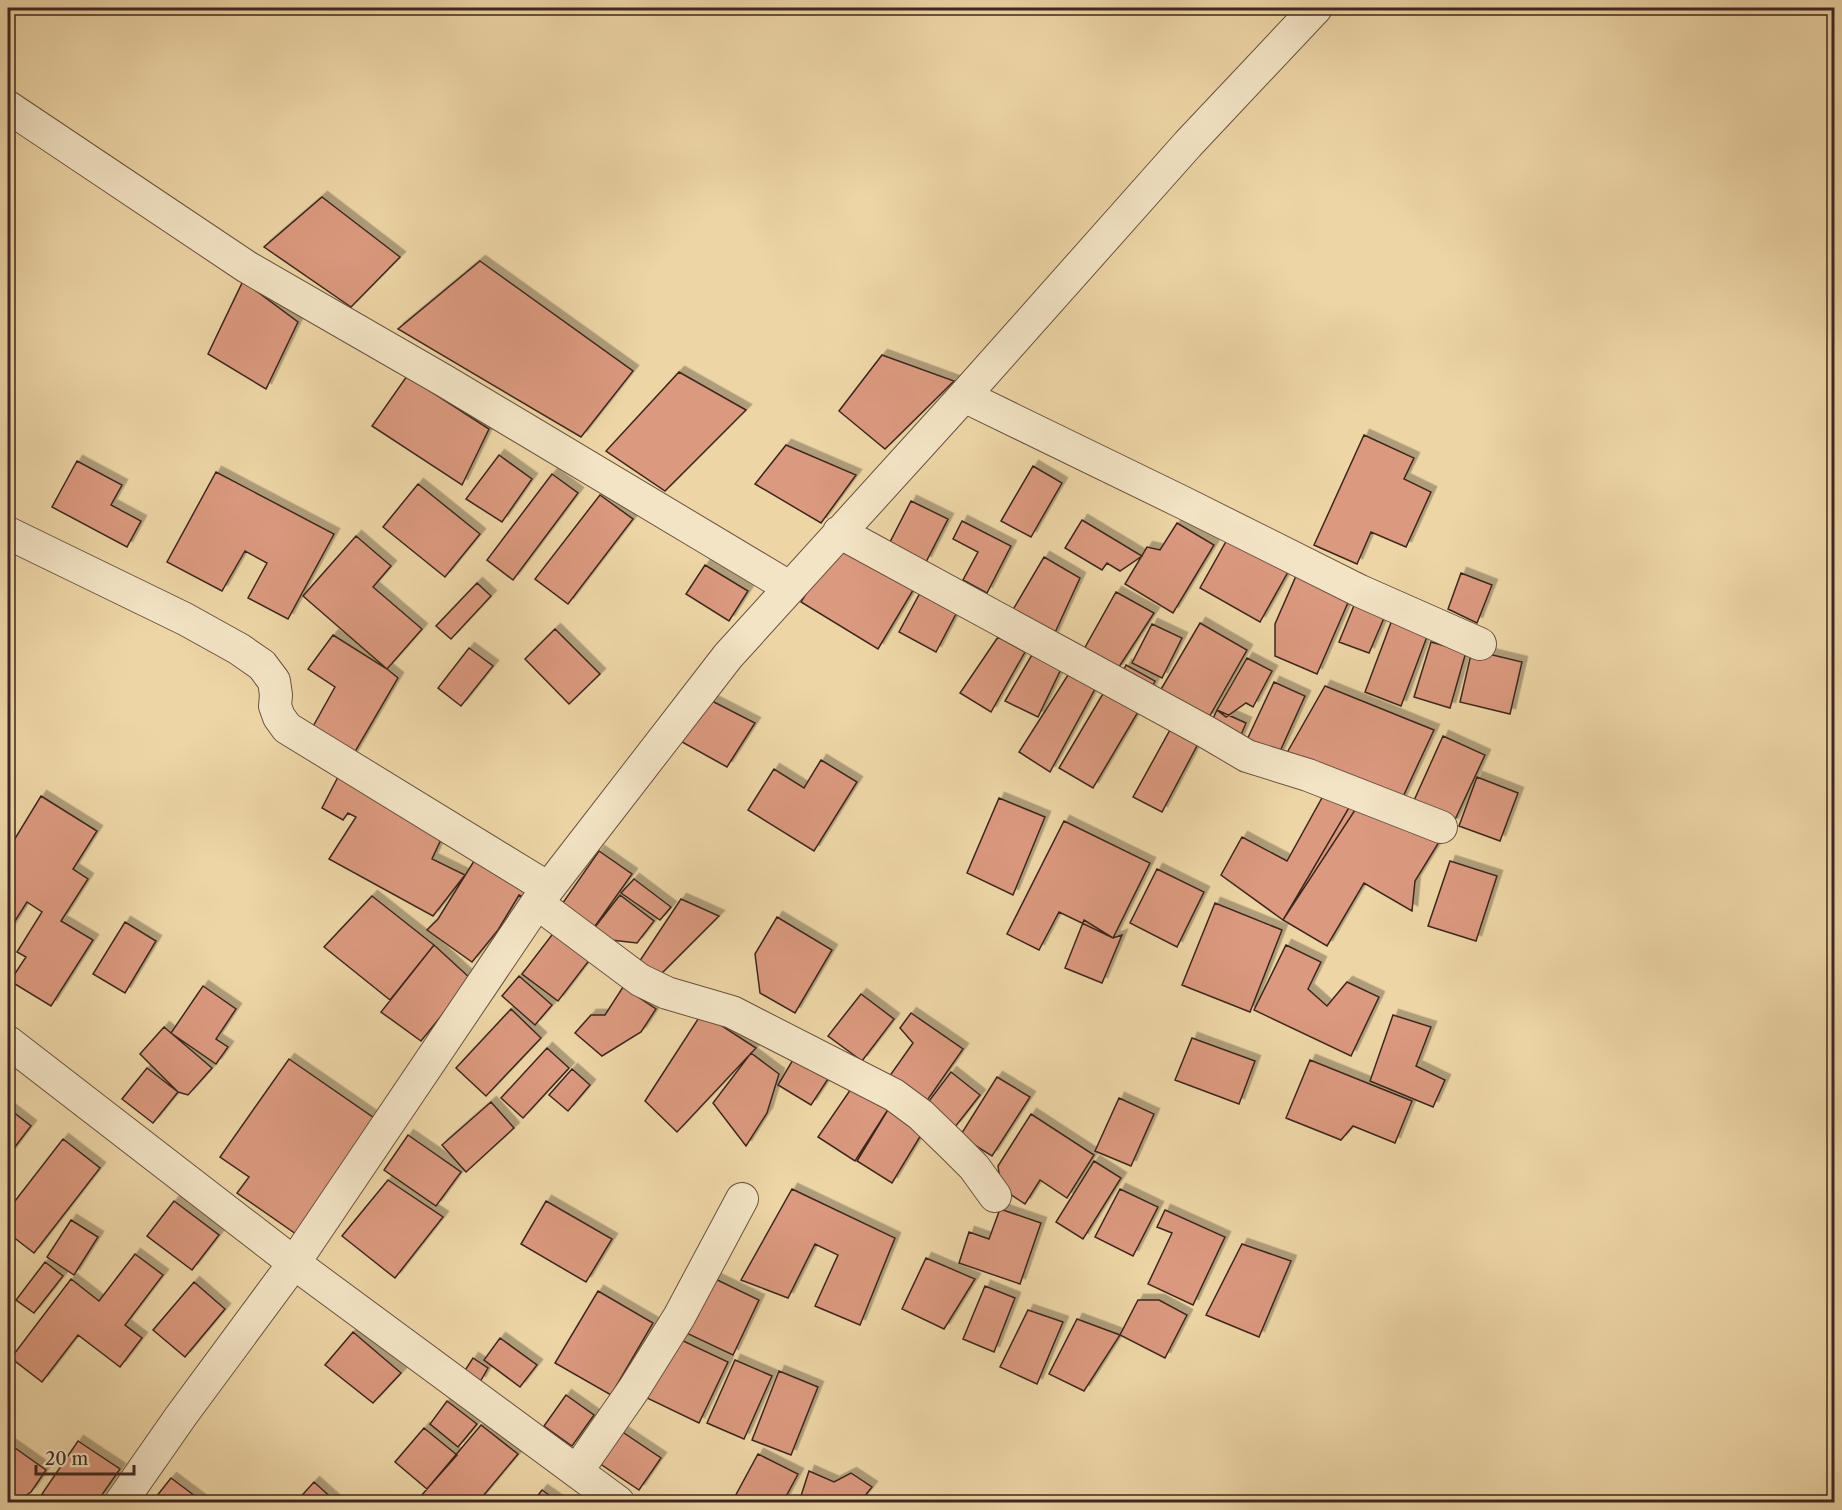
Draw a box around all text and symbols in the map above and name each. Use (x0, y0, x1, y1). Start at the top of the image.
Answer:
scale bar (36, 1438, 134, 1476)
text: 20 m (45, 1448, 89, 1470)

